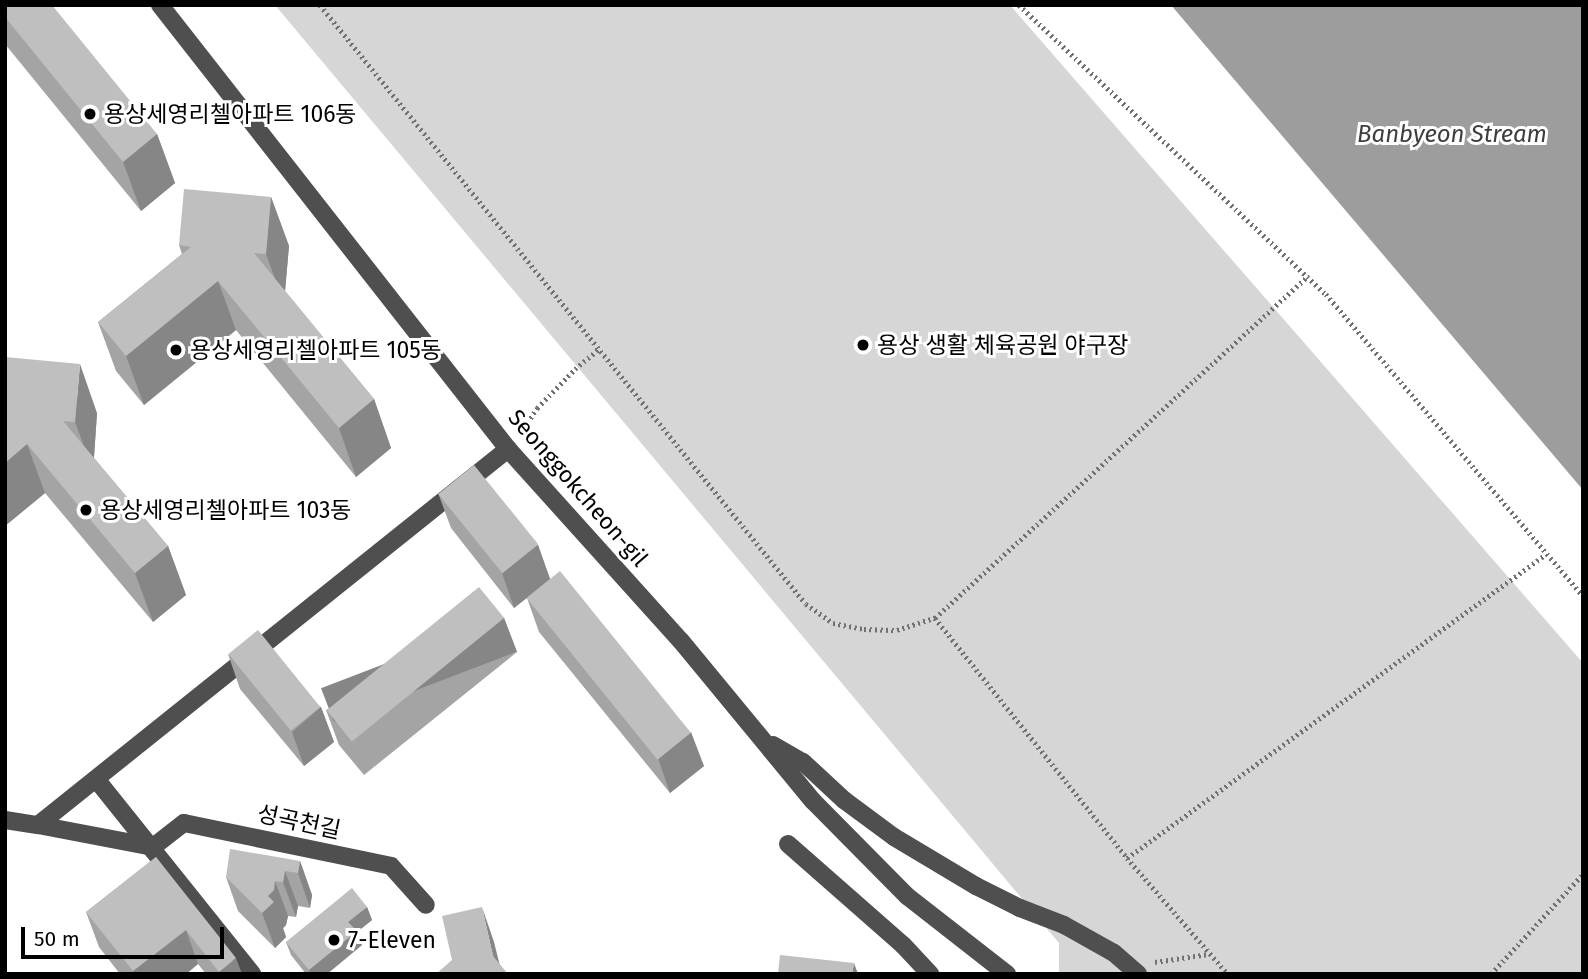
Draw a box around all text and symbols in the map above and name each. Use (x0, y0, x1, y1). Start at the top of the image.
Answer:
place label: 용상세영리첼아파트 106동 (104, 100, 357, 128)
marker: 용상세영리첼아파트 106동 (82, 106, 98, 122)
water label: Banbyeon Stream (1357, 121, 1547, 149)
place label: 용상 생활 체육공원 야구장 (877, 331, 1128, 359)
place label: 용상세영리첼아파트 105동 (190, 336, 442, 364)
marker: 용상 생활 체육공원 야구장 (855, 337, 871, 353)
marker: 용상세영리첼아파트 105동 (168, 342, 184, 358)
street label: Seonggokcheon-gil (502, 404, 654, 572)
place label: 용상세영리첼아파트 103동 (100, 496, 352, 524)
marker: 용상세영리첼아파트 103동 (78, 502, 94, 518)
street label: 성곡천길 (255, 800, 343, 844)
scale bar (24, 912, 228, 956)
text: 50 m (34, 926, 80, 952)
place label: 7-Eleven (348, 926, 436, 954)
marker: 7-Eleven (326, 932, 342, 948)

